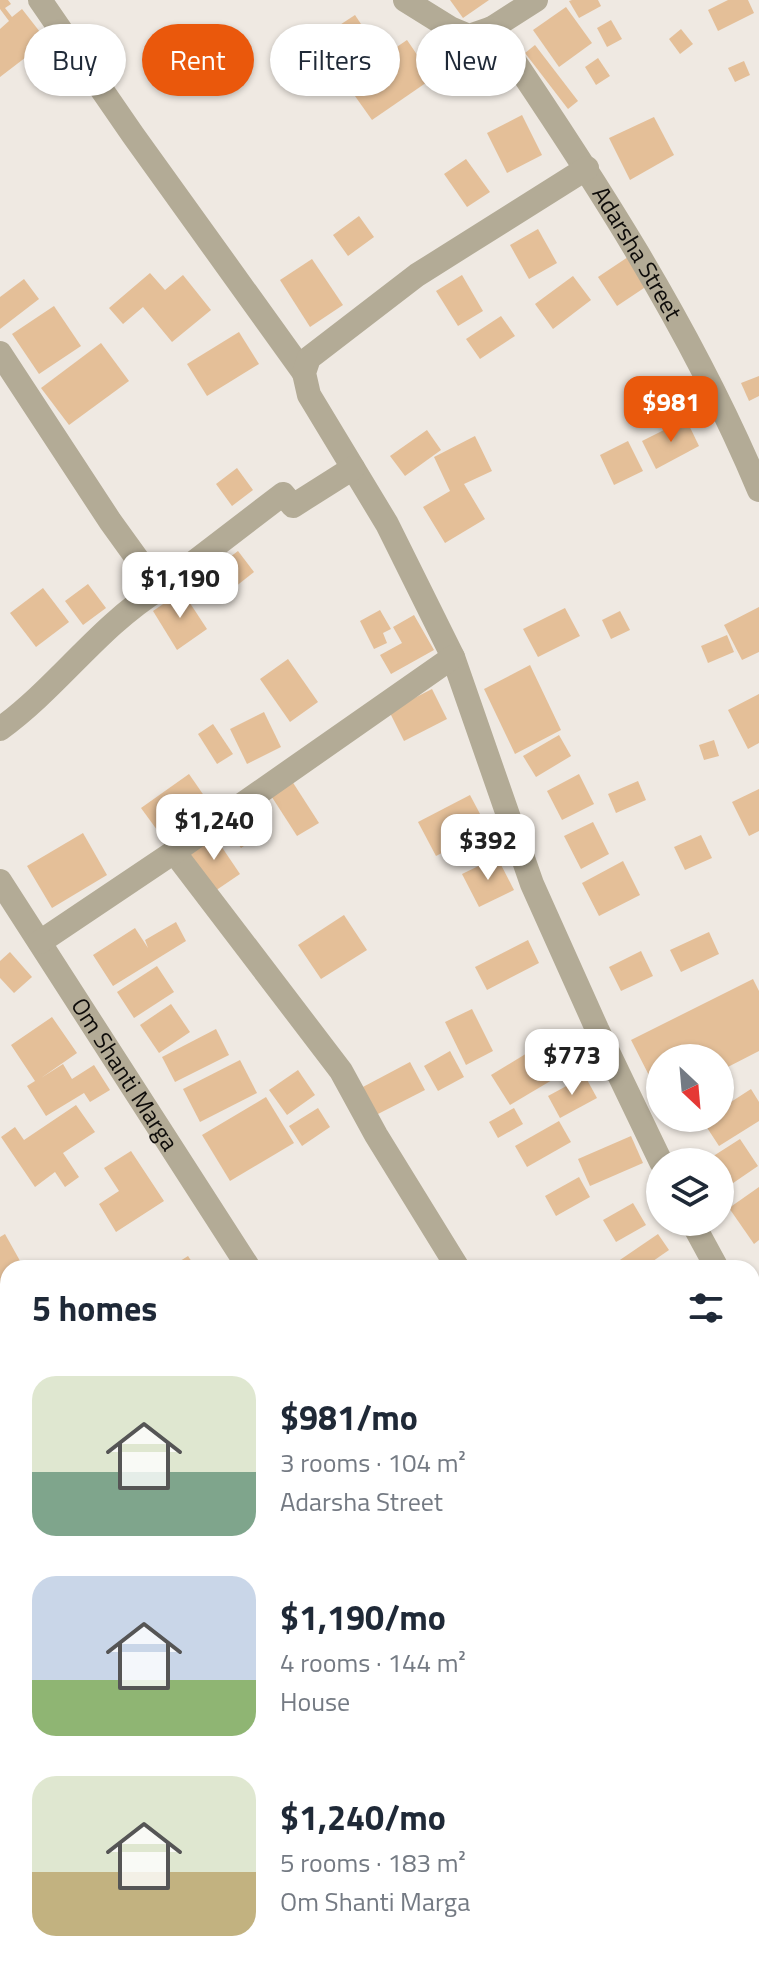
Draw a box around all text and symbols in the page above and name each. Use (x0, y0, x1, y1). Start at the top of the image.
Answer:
chip: Buy (24, 24, 126, 96)
chip: Rent (142, 24, 254, 96)
chip: Filters (270, 24, 400, 96)
chip: New (416, 24, 526, 96)
street label: Adarsha Street (584, 179, 692, 327)
pin: $981 (624, 376, 718, 444)
text: $981 (642, 382, 700, 421)
pin: $1,190 (115, 552, 245, 620)
text: $1,190 (140, 558, 220, 597)
pin: $1,240 (149, 794, 279, 862)
text: $1,240 (174, 800, 254, 839)
pin: $392 (441, 814, 535, 882)
text: $392 (459, 820, 517, 859)
street label: Om Shanti Marga (63, 990, 188, 1157)
pin: $773 (525, 1029, 619, 1097)
text: $773 (543, 1035, 601, 1074)
north arrow (646, 1044, 734, 1132)
map controls (646, 1044, 734, 1236)
button: layers (646, 1148, 734, 1236)
text: 5 homes (32, 1282, 157, 1334)
icon: filters (684, 1286, 728, 1330)
text: $981/mo (280, 1391, 418, 1443)
icon: home (96, 1408, 192, 1504)
text: 3 rooms · 104 m² (280, 1443, 466, 1482)
text: Adarsha Street (280, 1482, 443, 1521)
text: $1,190/mo (280, 1591, 446, 1643)
icon: home (96, 1608, 192, 1704)
text: 4 rooms · 144 m² (280, 1643, 466, 1682)
text: House (280, 1682, 350, 1721)
text: $1,240/mo (280, 1791, 446, 1843)
icon: home (96, 1808, 192, 1904)
text: 5 rooms · 183 m² (280, 1843, 466, 1882)
text: Om Shanti Marga (280, 1882, 470, 1921)

